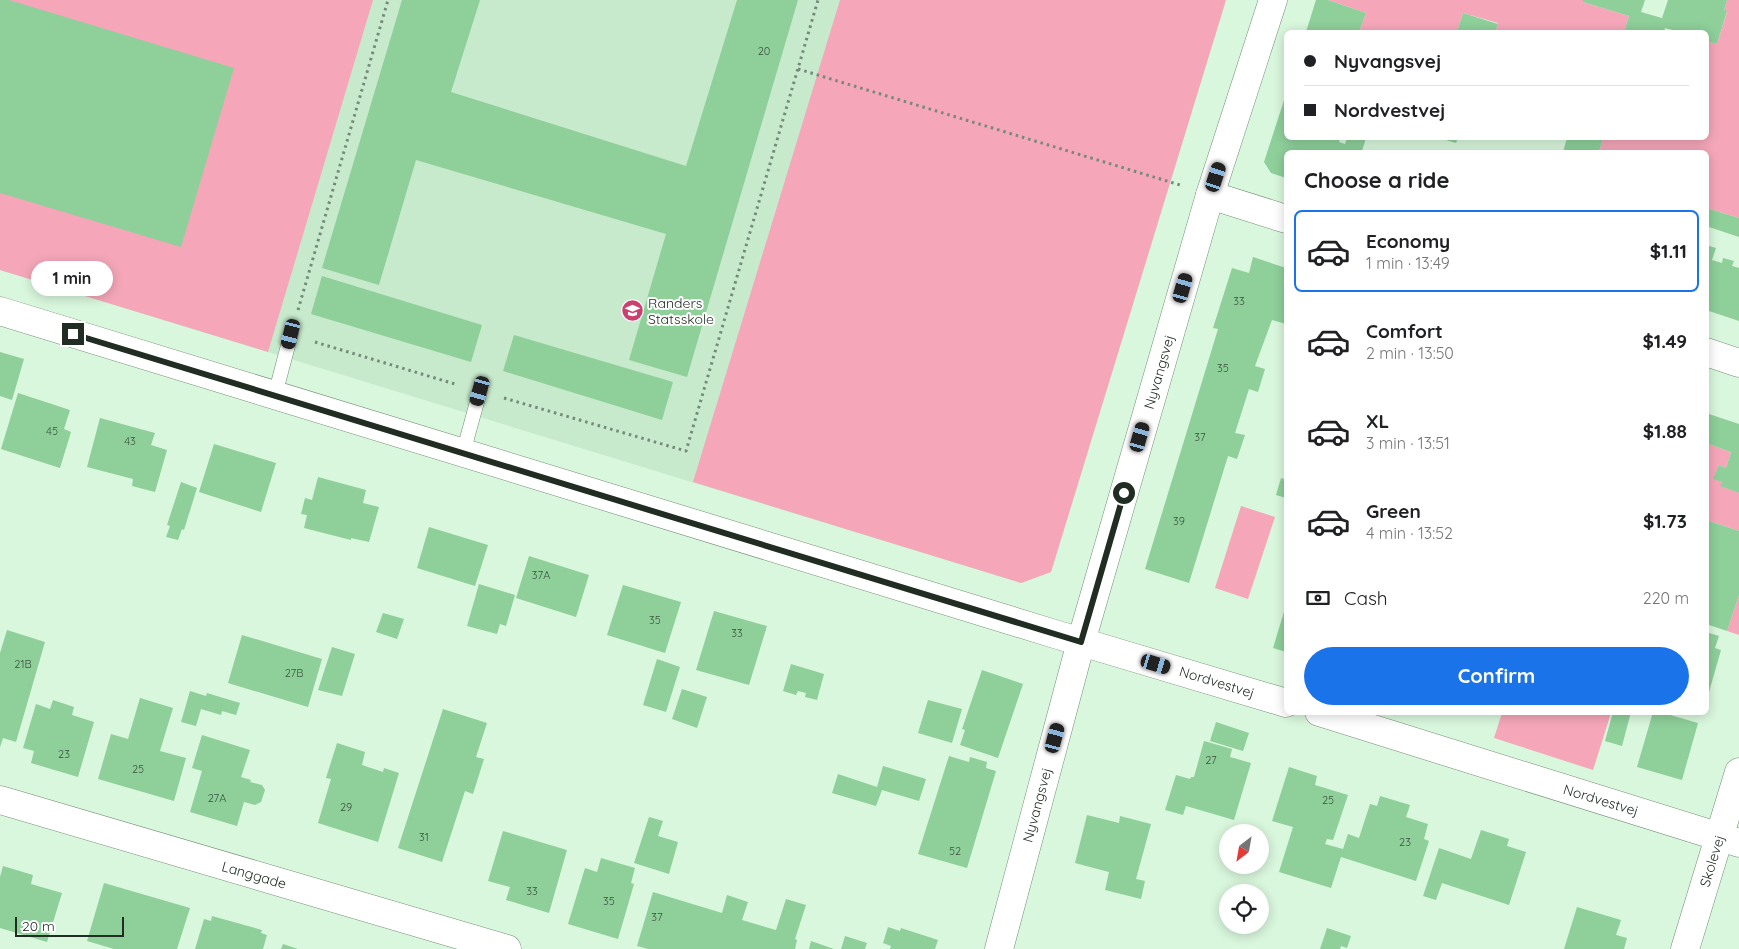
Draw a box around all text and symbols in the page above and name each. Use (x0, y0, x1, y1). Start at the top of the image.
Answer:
house number: 20 (758, 44, 770, 58)
text: Nyvangsvej (1334, 49, 1441, 73)
text: Nordvestvej (1334, 98, 1445, 122)
car (1204, 160, 1227, 194)
text: Choose a ride (1304, 166, 1449, 194)
icon: car (1306, 229, 1351, 274)
text: Economy (1366, 229, 1450, 253)
text: $1.11 (1650, 239, 1687, 263)
text: 1 min · 13:49 (1366, 253, 1450, 273)
callout: 1 min (32, 262, 114, 296)
text: 1 min (53, 268, 91, 288)
car (1171, 272, 1194, 304)
place label: Randers Statsskole (648, 294, 714, 328)
house number: 33 (1233, 294, 1245, 308)
school or university icon: Randers Statsskole (620, 299, 644, 323)
car (280, 318, 301, 350)
icon: car (1306, 319, 1351, 364)
text: Comfort (1366, 319, 1443, 343)
route end (62, 323, 84, 345)
text: $1.49 (1643, 329, 1687, 353)
street label: Nyvangsvej (1140, 333, 1178, 411)
text: 2 min · 13:50 (1366, 343, 1454, 363)
house number: 35 (1217, 361, 1229, 375)
car (468, 375, 491, 407)
icon: car (1306, 409, 1351, 454)
text: XL (1366, 409, 1389, 433)
text: $1.88 (1643, 419, 1687, 443)
car (1128, 421, 1151, 453)
house number: 45 (46, 424, 58, 438)
house number: 37 (1194, 430, 1206, 444)
text: 3 min · 13:51 (1366, 433, 1450, 453)
house number: 43 (124, 434, 136, 448)
route start (1113, 482, 1135, 504)
icon: car (1306, 499, 1351, 544)
text: Green (1366, 499, 1421, 523)
text: $1.73 (1643, 509, 1687, 533)
house number: 39 (1173, 514, 1185, 528)
text: 4 min · 13:52 (1366, 523, 1453, 543)
house number: 37A (532, 568, 550, 582)
icon: cash (1304, 584, 1332, 612)
text: Cash (1344, 586, 1388, 610)
text: 220 m (1643, 588, 1689, 608)
house number: 35 (649, 613, 661, 627)
house number: 33 (731, 626, 743, 640)
button: Confirm (1304, 647, 1689, 705)
car (1139, 652, 1172, 676)
house number: 21B (14, 657, 32, 671)
street label: Nordvestvej (1177, 662, 1257, 702)
house number: 27B (285, 666, 303, 680)
car (1043, 722, 1066, 754)
house number: 23 (58, 747, 70, 761)
house number: 27 (1205, 753, 1217, 767)
house number: 25 (132, 762, 144, 776)
street label: Nyvangsvej (1018, 766, 1056, 844)
street label: Nordvestvej (1561, 780, 1641, 820)
house number: 27A (208, 791, 226, 805)
house number: 25 (1322, 793, 1334, 807)
house number: 29 (340, 800, 352, 814)
north arrow (1219, 824, 1269, 874)
map controls (1219, 824, 1269, 934)
house number: 31 (419, 830, 429, 844)
street label: Skolevej (1696, 833, 1728, 889)
house number: 23 (1399, 835, 1411, 849)
house number: 52 (949, 844, 961, 858)
street label: Langgade (220, 857, 288, 893)
house number: 33 (526, 884, 538, 898)
button: locate (1219, 884, 1269, 934)
house number: 35 (603, 894, 615, 908)
house number: 37 (651, 910, 663, 924)
scale bar (15, 914, 124, 937)
text: 20 m (22, 917, 55, 935)

